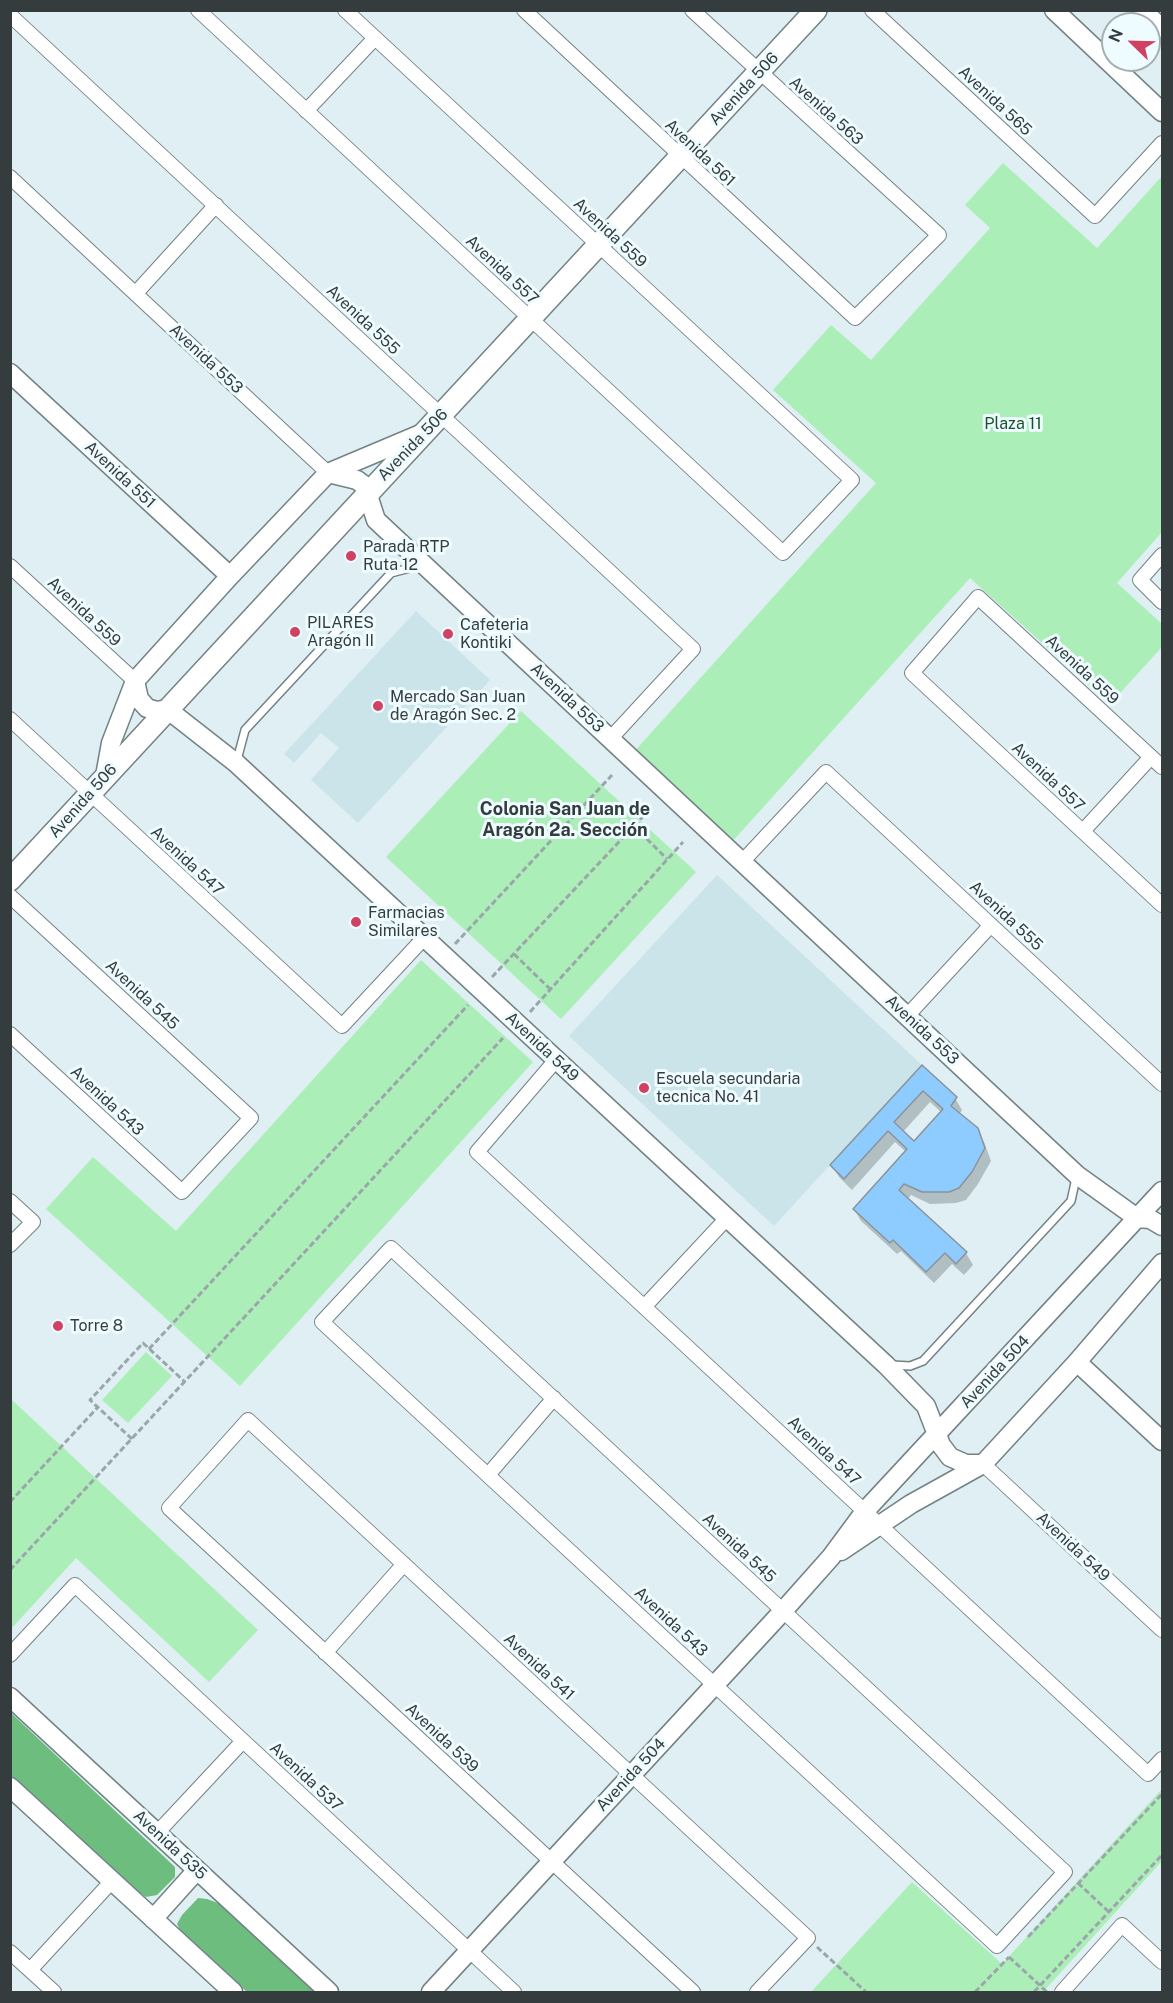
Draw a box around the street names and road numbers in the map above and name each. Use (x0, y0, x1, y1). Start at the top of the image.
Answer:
street label: Avenida 506 (705, 49, 783, 129)
street label: Avenida 565 (954, 62, 1036, 140)
street label: Avenida 563 (785, 73, 867, 149)
street label: Avenida 561 (661, 115, 739, 191)
street label: Avenida 559 (569, 194, 651, 272)
street label: Avenida 557 (461, 231, 543, 309)
street label: Avenida 555 (322, 281, 404, 359)
street label: Avenida 553 (165, 320, 247, 398)
street label: Avenida 506 (374, 405, 452, 485)
street label: Avenida 551 (81, 437, 159, 513)
street label: Avenida 559 (43, 573, 125, 651)
street label: Avenida 559 (1041, 631, 1123, 709)
street label: Avenida 553 (526, 659, 608, 737)
street label: Avenida 557 (1007, 738, 1089, 816)
street label: Avenida 506 (45, 760, 121, 842)
street label: Avenida 547 (147, 822, 227, 900)
street label: Avenida 555 (965, 877, 1047, 955)
street label: Avenida 545 (101, 956, 183, 1034)
street label: Avenida 553 (881, 991, 963, 1069)
street label: Avenida 549 (501, 1008, 583, 1086)
street label: Avenida 543 (66, 1062, 148, 1140)
street label: Avenida 504 (956, 1331, 1034, 1413)
street label: Avenida 547 (784, 1412, 864, 1490)
street label: Avenida 549 (1032, 1508, 1114, 1586)
street label: Avenida 545 (698, 1509, 780, 1587)
street label: Avenida 543 (630, 1583, 712, 1661)
street label: Avenida 541 (500, 1629, 578, 1705)
street label: Avenida 539 (401, 1699, 483, 1777)
street label: Avenida 504 (592, 1734, 670, 1816)
street label: Avenida 537 (266, 1738, 346, 1816)
street label: Avenida 535 (129, 1806, 211, 1884)

